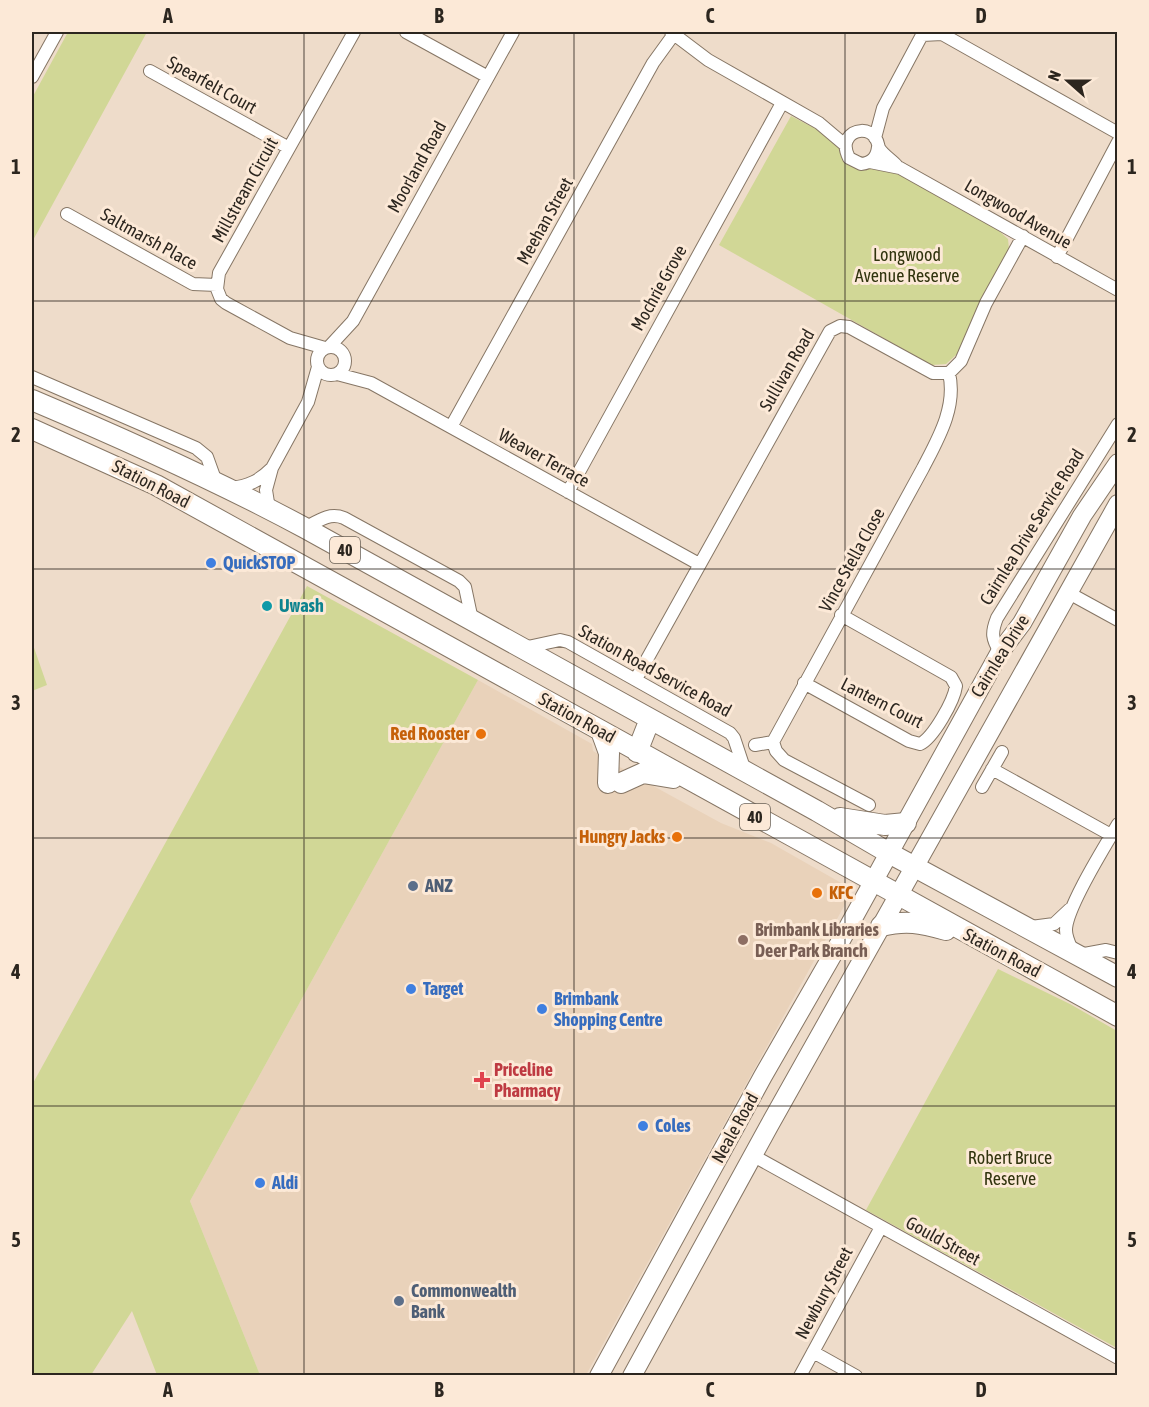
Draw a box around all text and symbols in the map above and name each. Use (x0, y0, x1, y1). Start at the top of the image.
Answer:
text: A (162, 4, 173, 27)
text: B (434, 4, 444, 27)
text: C (706, 4, 715, 27)
text: D (975, 4, 987, 27)
street label: Spearfelt Court (164, 51, 261, 118)
north arrow (1038, 51, 1098, 111)
text: N (1044, 68, 1064, 83)
street label: Moorland Road (383, 117, 450, 216)
street label: Millstream Circuit (207, 134, 282, 246)
text: 1 (11, 155, 21, 178)
text: 1 (1127, 155, 1137, 178)
street label: Meehan Street (512, 174, 577, 268)
street label: Longwood Avenue (961, 174, 1076, 253)
street label: Saltmarsh Place (97, 203, 201, 274)
street label: Mochrie Grove (626, 241, 691, 334)
park label: Longwood Avenue Reserve (855, 244, 959, 286)
street label: Sullivan Road (755, 325, 818, 414)
text: 2 (11, 423, 21, 446)
text: 2 (1127, 423, 1137, 446)
street label: Weaver Terrace (495, 424, 593, 491)
street label: Cairnlea Drive Service Road (975, 445, 1088, 609)
street label: Station Road (109, 455, 194, 512)
street label: Vince Stella Close (814, 504, 889, 615)
road number: 40 (330, 537, 360, 563)
place label: QuickSTOP (223, 552, 296, 573)
marker: QuickSTOP (204, 556, 218, 570)
place label: Uwash (279, 595, 324, 616)
marker: Uwash (260, 599, 274, 613)
street label: Cairnlea Drive (966, 611, 1033, 701)
street label: Station Road Service Road (575, 620, 735, 722)
street label: Lantern Court (838, 673, 927, 732)
street label: Station Road (535, 688, 619, 748)
text: 3 (11, 691, 21, 714)
text: 3 (1127, 691, 1137, 714)
place label: Red Rooster (390, 723, 470, 744)
marker: Red Rooster (474, 727, 488, 741)
road number: 40 (740, 804, 770, 830)
place label: Hungry Jacks (579, 826, 666, 847)
marker: Hungry Jacks (670, 830, 684, 844)
place label: ANZ (424, 875, 453, 896)
marker: ANZ (406, 879, 420, 893)
place label: KFC (829, 882, 853, 903)
marker: KFC (810, 886, 824, 900)
place label: Brimbank Libraries Deer Park Branch (755, 919, 880, 961)
street label: Station Road (960, 923, 1044, 982)
marker: Brimbank Libraries Deer Park Branch (736, 933, 750, 947)
text: 4 (10, 960, 21, 983)
text: 4 (1126, 960, 1137, 983)
place label: Target (423, 978, 464, 999)
marker: Target (404, 982, 418, 996)
place label: Brimbank Shopping Centre (554, 988, 663, 1030)
marker: Brimbank Shopping Centre (535, 1002, 549, 1016)
place label: Priceline Pharmacy (494, 1059, 561, 1101)
marker: Priceline Pharmacy (475, 1073, 489, 1087)
street label: Neale Road (707, 1089, 762, 1166)
place label: Coles (655, 1115, 691, 1136)
marker: Coles (636, 1119, 650, 1133)
park label: Robert Bruce Reserve (968, 1147, 1052, 1189)
place label: Aldi (271, 1172, 298, 1193)
marker: Aldi (253, 1176, 267, 1190)
street label: Gould Street (902, 1212, 984, 1270)
text: 5 (11, 1228, 21, 1251)
text: 5 (1127, 1228, 1137, 1251)
street label: Newbury Street (791, 1243, 857, 1342)
place label: Commonwealth Bank (411, 1280, 517, 1322)
marker: Commonwealth Bank (392, 1294, 406, 1308)
text: A (162, 1378, 173, 1401)
text: B (434, 1378, 444, 1401)
text: C (706, 1378, 715, 1401)
text: D (975, 1378, 987, 1401)

